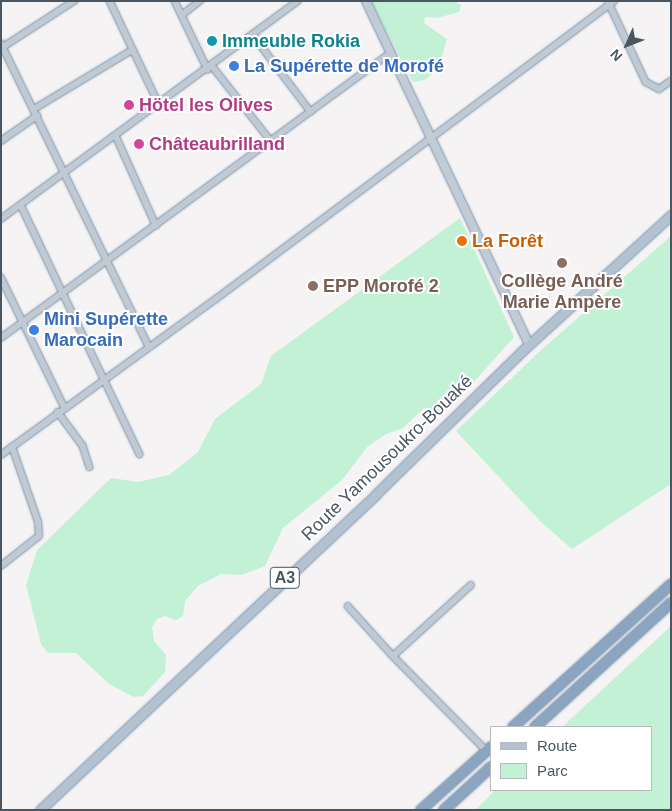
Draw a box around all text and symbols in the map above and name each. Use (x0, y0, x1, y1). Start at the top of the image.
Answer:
north arrow (602, 20, 652, 70)
place label: Immeuble Rokia (222, 30, 360, 52)
marker: Immeuble Rokia (206, 35, 218, 47)
text: N (607, 46, 625, 65)
place label: La Supérette de Morofé (244, 55, 444, 77)
marker: La Supérette de Morofé (228, 60, 240, 72)
place label: Hötel les Olives (139, 94, 273, 116)
marker: Hötel les Olives (123, 99, 135, 111)
place label: Châteaubrilland (149, 133, 285, 155)
marker: Châteaubrilland (133, 138, 145, 150)
place label: La Forêt (472, 230, 543, 252)
marker: La Forêt (456, 235, 468, 247)
marker: Collège André Marie Ampère (556, 257, 568, 269)
place label: Collège André Marie Ampère (501, 271, 623, 314)
place label: EPP Morofé 2 (323, 275, 439, 297)
marker: EPP Morofé 2 (307, 280, 319, 292)
place label: Mini Supérette Marocain (44, 309, 168, 352)
marker: Mini Supérette Marocain (28, 324, 40, 336)
street label: Route Yamousoukro-Bouaké (297, 370, 477, 546)
road number: A3 (269, 564, 301, 592)
legend (490, 726, 652, 791)
text: Route (537, 737, 577, 754)
text: Parc (537, 762, 568, 779)

